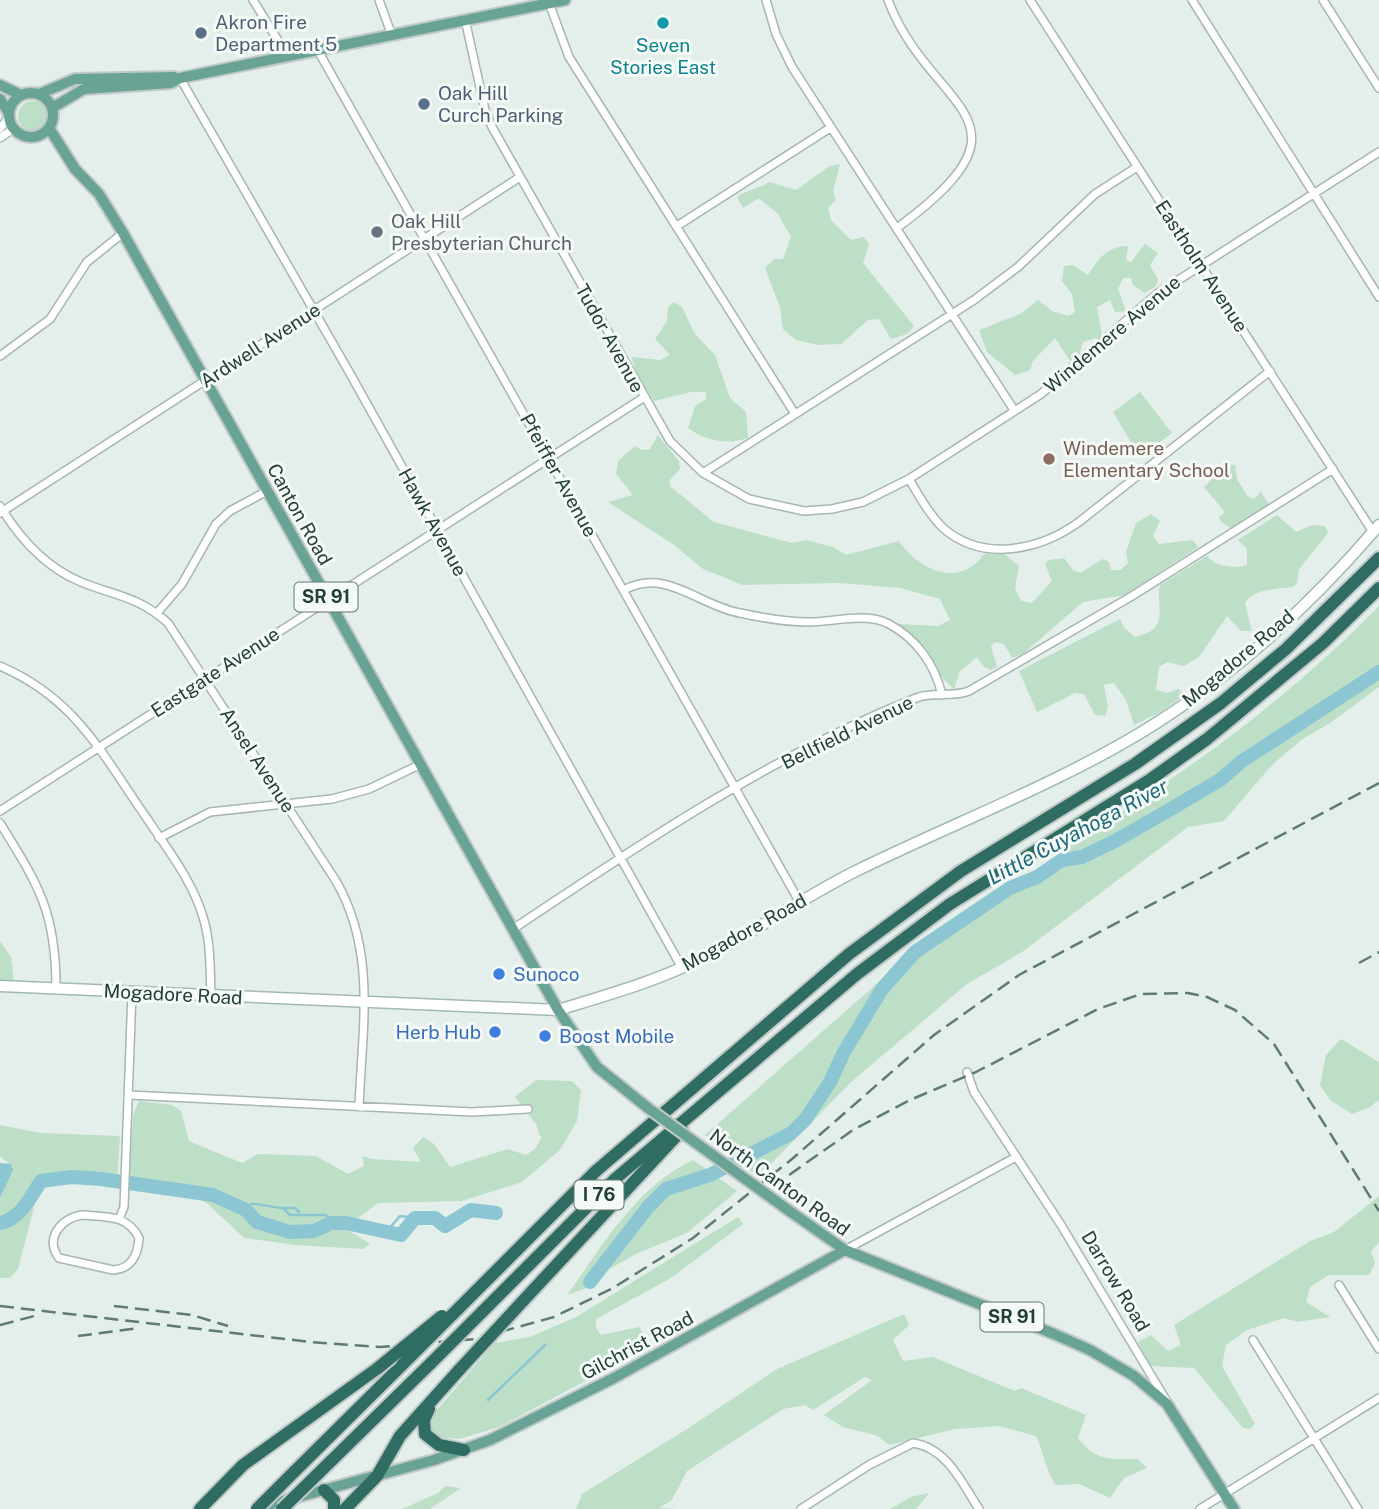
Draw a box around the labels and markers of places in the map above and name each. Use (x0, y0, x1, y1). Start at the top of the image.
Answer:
place label: Akron Fire Department 5 (215, 11, 337, 55)
marker: Seven Stories East (655, 15, 671, 31)
marker: Akron Fire Department 5 (193, 25, 209, 41)
place label: Seven Stories East (610, 34, 716, 78)
place label: Oak Hill Curch Parking (438, 82, 564, 126)
marker: Oak Hill Curch Parking (416, 96, 432, 112)
place label: Oak Hill Presbyterian Church (391, 210, 572, 254)
marker: Oak Hill Presbyterian Church (369, 224, 385, 240)
place label: Windemere Elementary School (1063, 437, 1230, 481)
marker: Windemere Elementary School (1041, 451, 1057, 467)
place label: Sunoco (513, 963, 580, 985)
marker: Sunoco (491, 966, 507, 982)
place label: Herb Hub (396, 1021, 481, 1043)
marker: Herb Hub (487, 1024, 503, 1040)
place label: Boost Mobile (559, 1025, 674, 1047)
marker: Boost Mobile (537, 1028, 553, 1044)

